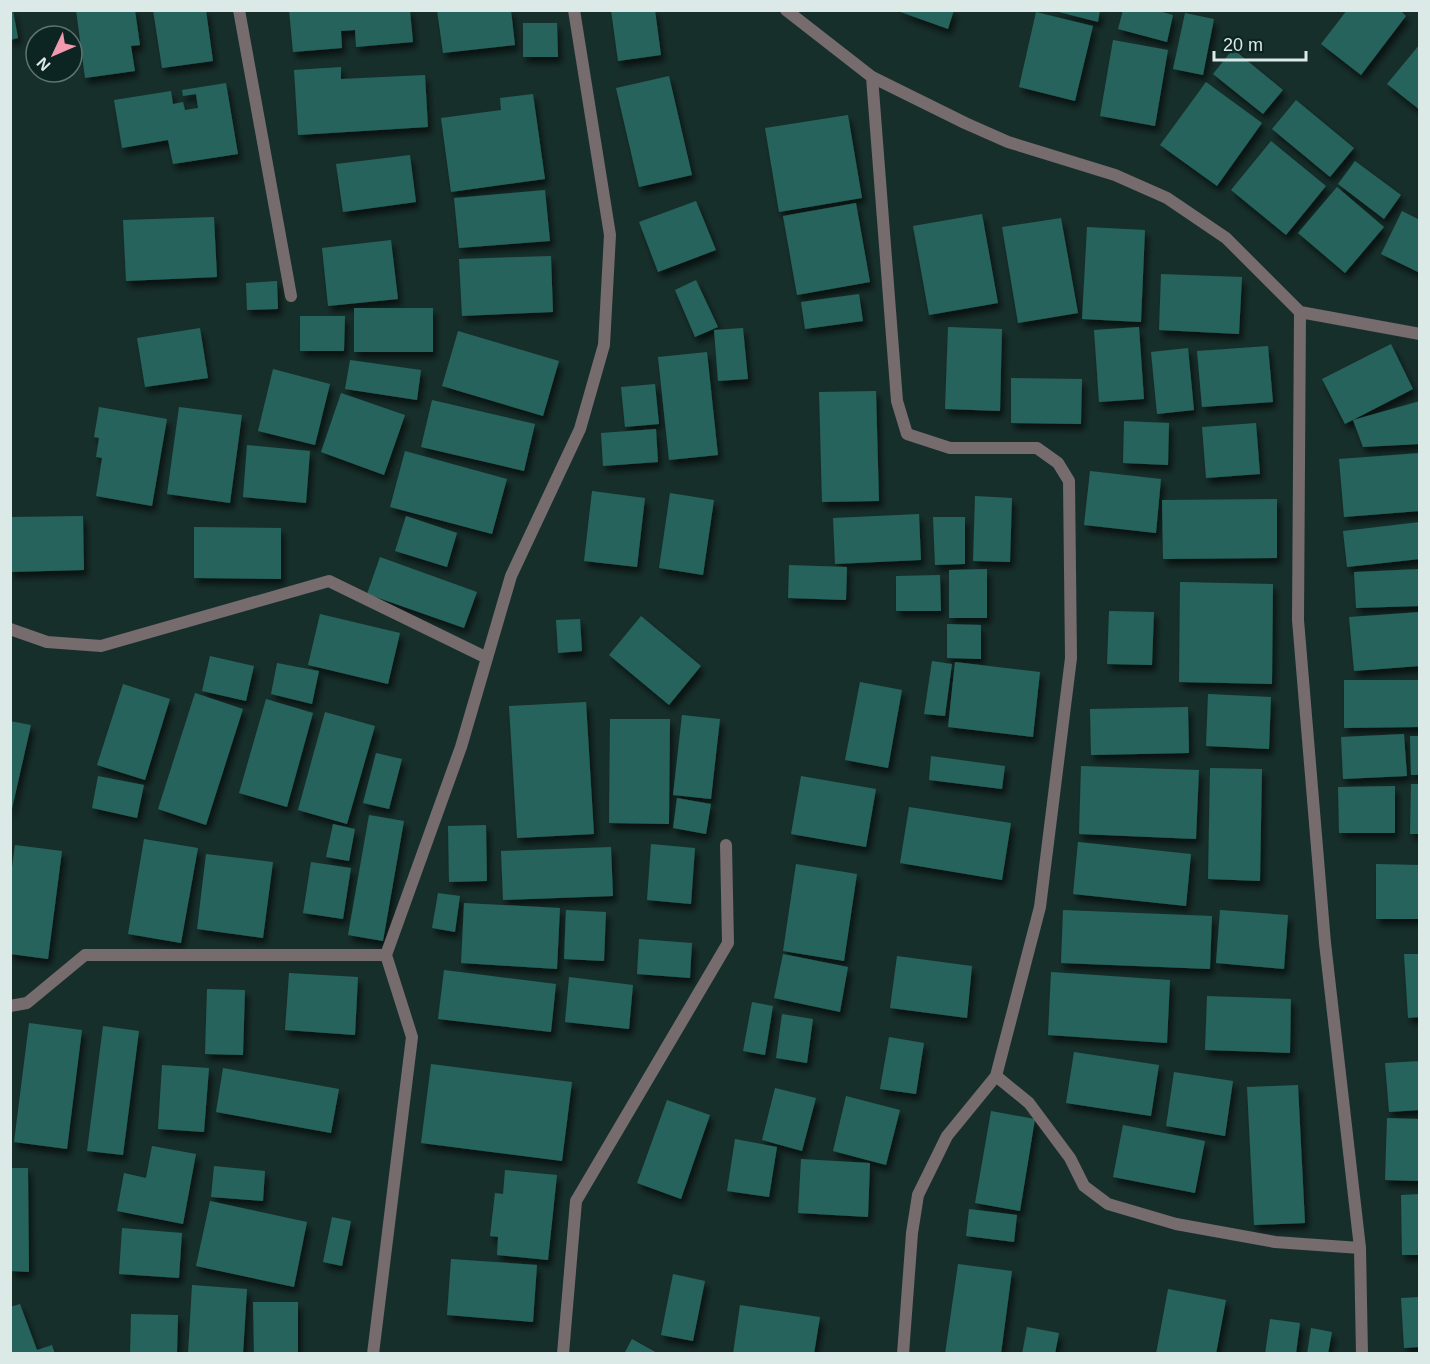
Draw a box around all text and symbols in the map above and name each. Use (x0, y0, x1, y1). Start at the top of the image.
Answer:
north arrow (24, 24, 84, 84)
scale bar (1214, 24, 1306, 62)
text: 20 m (1223, 35, 1263, 55)
text: N (33, 54, 54, 74)

